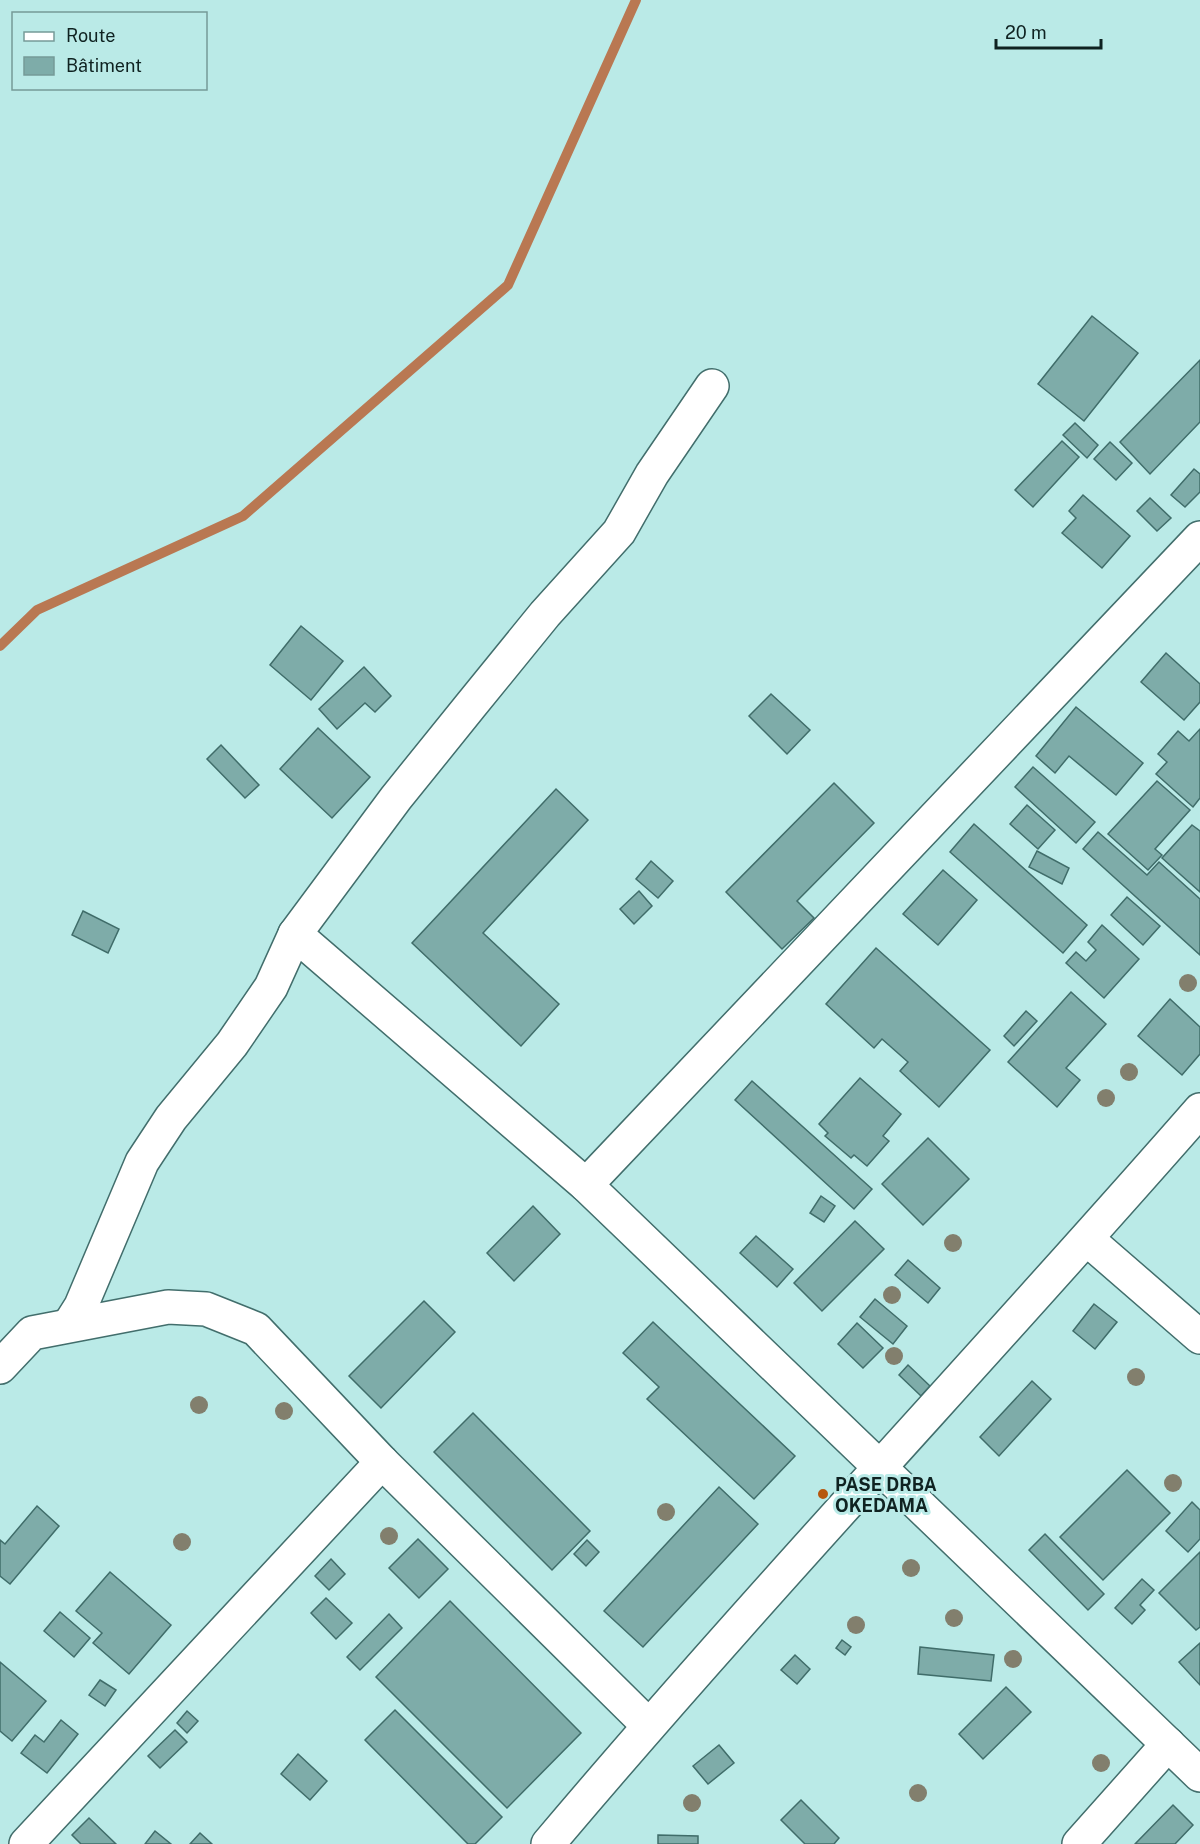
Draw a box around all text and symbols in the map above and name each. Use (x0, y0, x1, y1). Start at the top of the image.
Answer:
legend (12, 12, 207, 90)
scale bar (996, 12, 1101, 50)
text: 20 m (1005, 22, 1047, 43)
text: Route (66, 25, 115, 46)
text: Bâtiment (66, 55, 142, 76)
place label: PASE DRBA OKEDAMA (835, 1474, 937, 1516)
marker: PASE DRBA OKEDAMA (816, 1487, 830, 1501)

